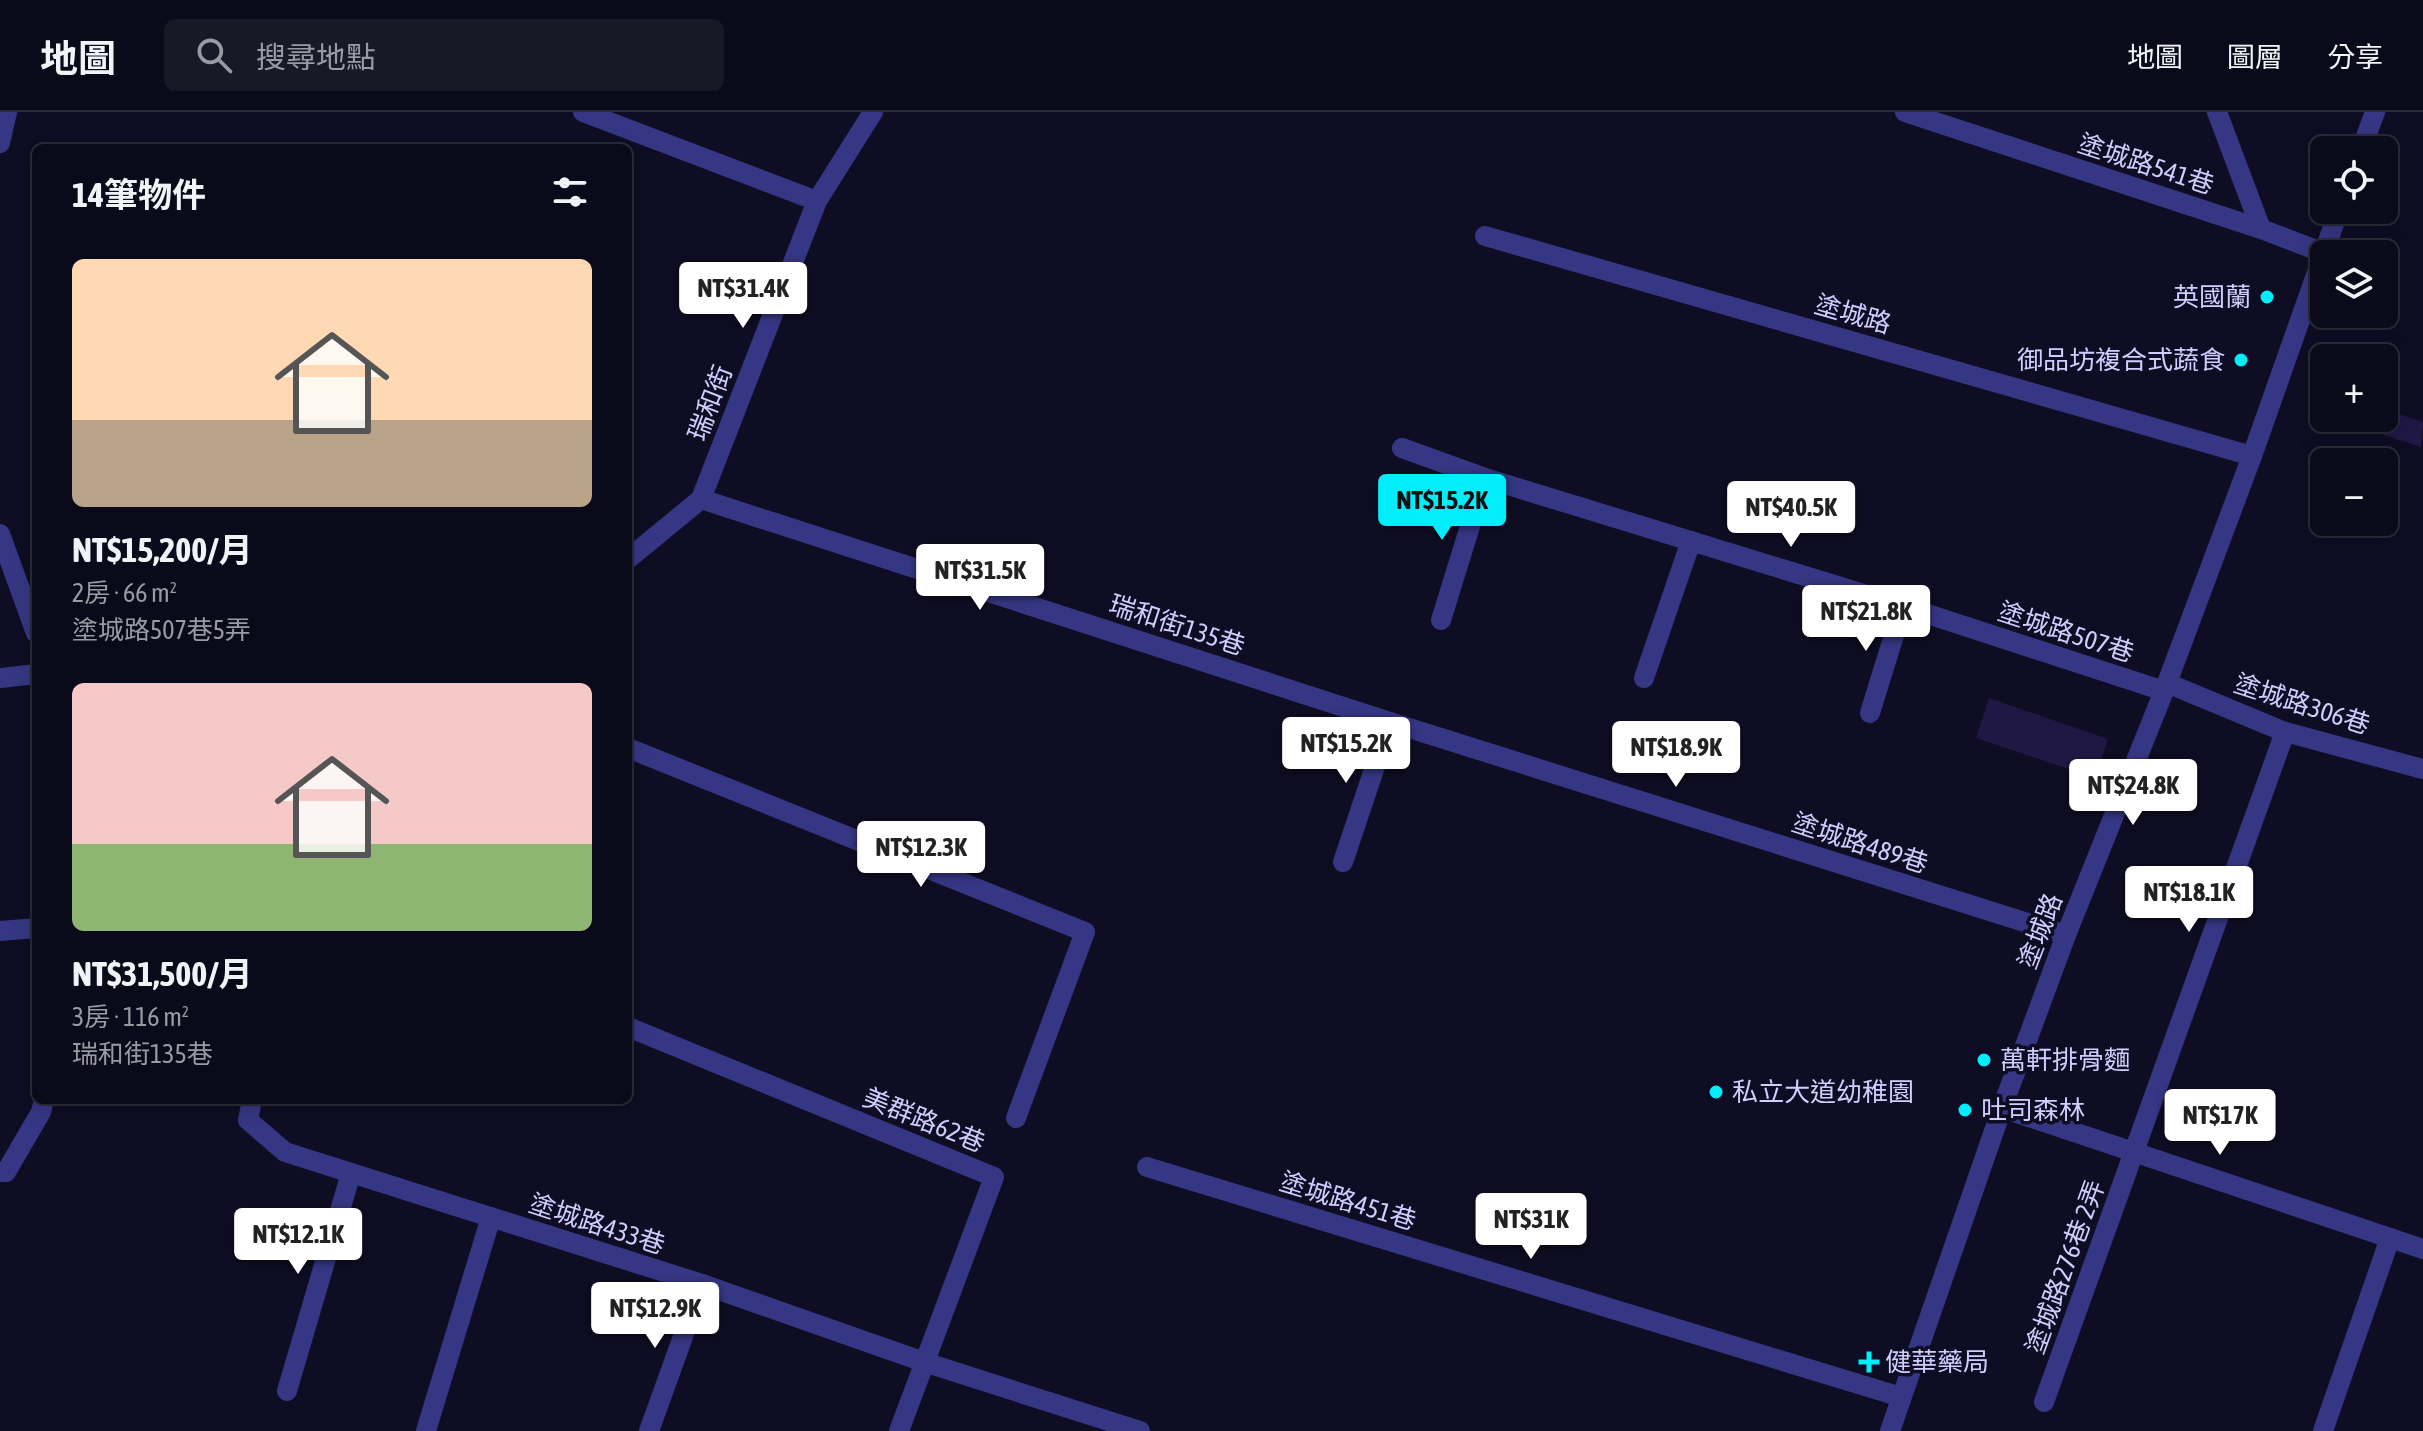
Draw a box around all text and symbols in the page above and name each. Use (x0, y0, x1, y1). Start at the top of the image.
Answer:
search box (164, 19, 724, 91)
icon: search (192, 33, 236, 77)
text: 地圖 (40, 37, 116, 80)
text: 搜尋地點 (256, 40, 376, 74)
text: 地圖 (2127, 41, 2183, 73)
text: 圖層 (2227, 41, 2283, 73)
text: 分享 (2327, 41, 2383, 73)
street label: 塗城路541巷 (2074, 128, 2218, 200)
map controls (2310, 136, 2398, 536)
button: locate (2310, 136, 2398, 224)
icon: filters (548, 170, 592, 214)
text: 14筆物件 (72, 175, 206, 214)
button: layers (2310, 240, 2398, 328)
pin: NT$31.4K (660, 262, 826, 330)
text: NT$31.4K (697, 273, 789, 303)
place label: 英國蘭 (2173, 282, 2251, 312)
marker: 英國蘭 (2258, 288, 2276, 306)
street label: 塗城路 (1811, 289, 1895, 339)
icon: home (260, 311, 404, 455)
button: + (2310, 344, 2398, 432)
place label: 御品坊複合式蔬食 (2017, 345, 2225, 375)
marker: 御品坊複合式蔬食 (2232, 351, 2250, 369)
street label: 瑞和街 (682, 361, 738, 445)
button: − (2310, 448, 2398, 536)
pin: NT$15.2K (1359, 474, 1525, 542)
pin: NT$40.5K (1708, 481, 1874, 549)
text: NT$15.2K (1396, 485, 1488, 515)
text: NT$40.5K (1745, 492, 1837, 522)
text: NT$15,200/月 (72, 530, 253, 569)
pin: NT$31.5K (897, 544, 1063, 612)
text: NT$31.5K (934, 555, 1026, 585)
text: 2房 · 66 m² (72, 578, 177, 608)
pin: NT$21.8K (1783, 585, 1949, 653)
street label: 瑞和街135巷 (1105, 589, 1249, 661)
text: NT$21.8K (1820, 596, 1912, 626)
street label: 塗城路507巷 (1994, 596, 2138, 668)
text: 塗城路507巷5弄 (72, 615, 251, 645)
street label: 塗城路306巷 (2230, 668, 2374, 740)
pin: NT$15.2K (1263, 717, 1429, 785)
pin: NT$18.9K (1593, 721, 1759, 789)
text: NT$15.2K (1300, 728, 1392, 758)
text: NT$18.9K (1630, 732, 1722, 762)
icon: home (260, 735, 404, 879)
pin: NT$24.8K (2050, 759, 2216, 827)
text: NT$24.8K (2087, 770, 2179, 800)
street label: 塗城路489巷 (1788, 807, 1932, 879)
pin: NT$12.3K (838, 821, 1004, 889)
text: NT$12.3K (875, 832, 967, 862)
pin: NT$18.1K (2106, 866, 2272, 934)
text: NT$18.1K (2143, 877, 2235, 907)
street label: 塗城路 (2012, 889, 2068, 973)
text: NT$31,500/月 (72, 954, 253, 993)
text: 3房 · 116 m² (72, 1002, 189, 1032)
text: 瑞和街135巷 (72, 1039, 213, 1069)
place label: 萬軒排骨麵 (2000, 1045, 2130, 1075)
marker: 萬軒排骨麵 (1975, 1051, 1993, 1069)
place label: 私立大道幼稚園 (1732, 1077, 1914, 1107)
street label: 美群路62巷 (859, 1082, 989, 1158)
marker: 私立大道幼稚園 (1707, 1083, 1725, 1101)
pin: NT$17K (2155, 1089, 2285, 1157)
place label: 吐司森林 (1981, 1095, 2085, 1125)
text: NT$17K (2183, 1100, 2257, 1130)
marker: 吐司森林 (1956, 1101, 1974, 1119)
street label: 塗城路451巷 (1276, 1166, 1420, 1236)
street label: 塗城路276巷 2弄 (2020, 1176, 2110, 1358)
street label: 塗城路433巷 (525, 1188, 669, 1260)
pin: NT$31K (1466, 1193, 1596, 1261)
text: NT$31K (1494, 1204, 1568, 1234)
pin: NT$12.1K (215, 1208, 381, 1276)
text: NT$12.1K (252, 1219, 344, 1249)
pin: NT$12.9K (572, 1282, 738, 1350)
text: NT$12.9K (609, 1293, 701, 1323)
place label: 健華藥局 (1885, 1347, 1989, 1377)
marker: 健華藥局 (1860, 1353, 1878, 1371)

